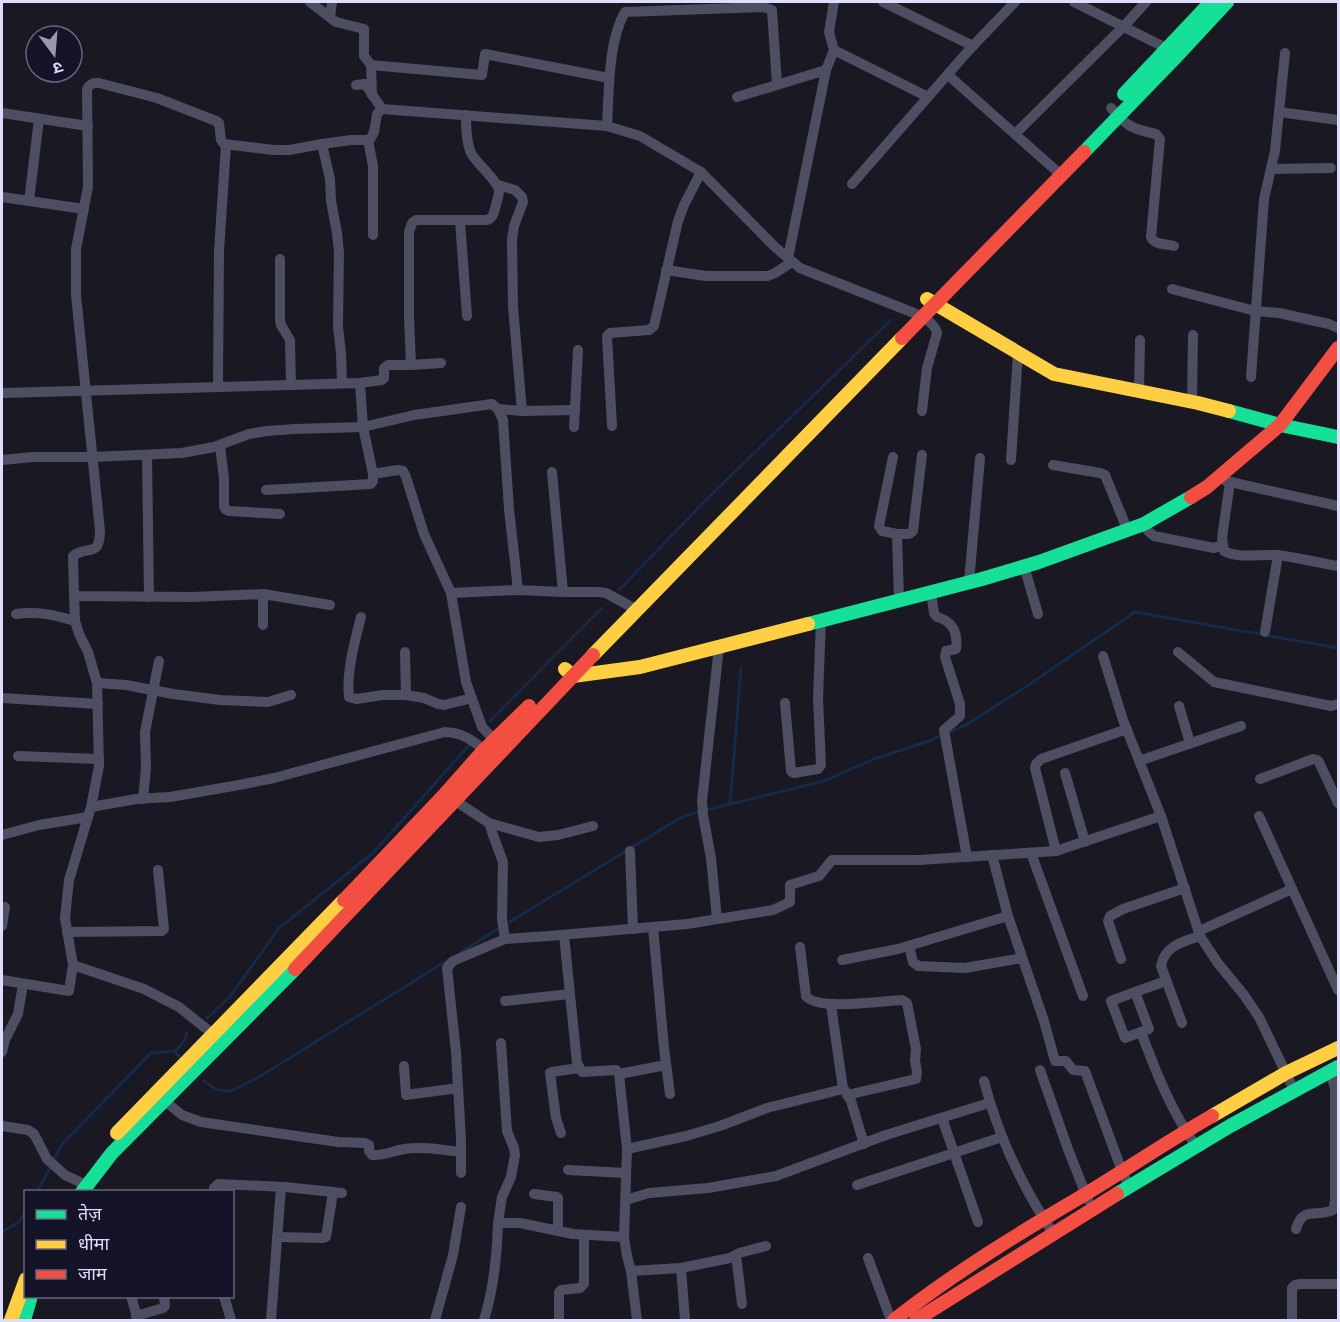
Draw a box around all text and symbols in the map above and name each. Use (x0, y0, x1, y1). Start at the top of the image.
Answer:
north arrow (24, 24, 84, 84)
text: उ (51, 58, 65, 78)
legend (24, 1190, 234, 1298)
text: तेज़ (78, 1203, 102, 1224)
text: धीमा (78, 1234, 109, 1254)
text: जाम (78, 1264, 108, 1284)

